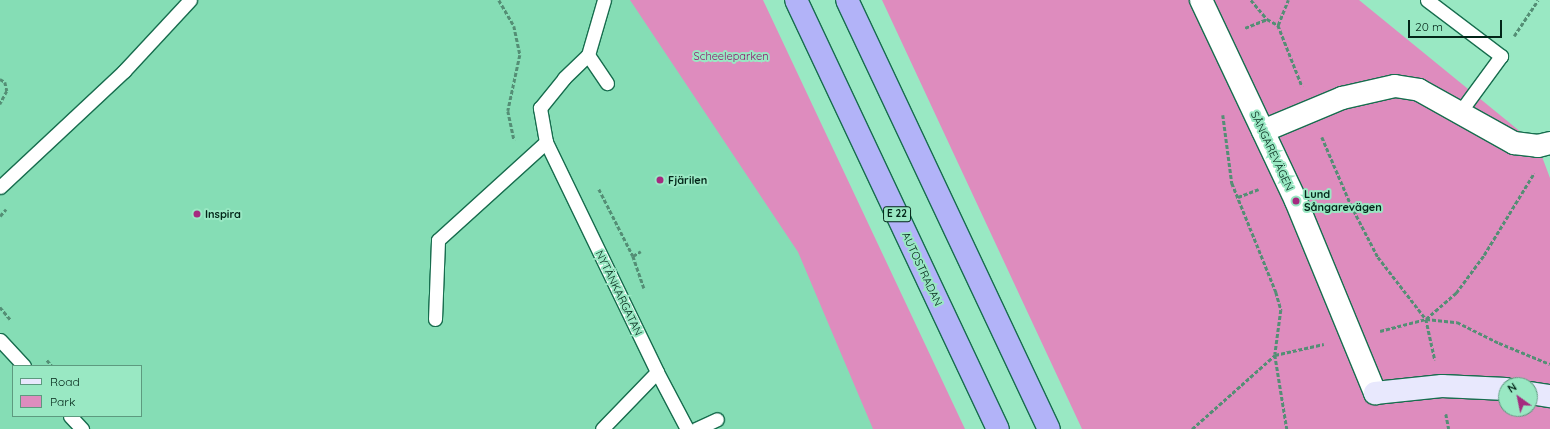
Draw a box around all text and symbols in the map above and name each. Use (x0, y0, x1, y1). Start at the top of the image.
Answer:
scale bar (1410, 12, 1504, 38)
text: 20 m (1415, 19, 1443, 34)
park label: Scheeleparken (694, 49, 768, 63)
street label: SÅNGAREVÄGEN (1248, 109, 1296, 193)
place label: Fjärilen (668, 173, 707, 187)
marker: Fjärilen (655, 175, 665, 185)
place label: Lund Sångarevägen (1304, 188, 1382, 214)
marker: Lund Sångarevägen (1291, 196, 1301, 206)
road number: E 22 (883, 206, 911, 222)
place label: Inspira (205, 207, 241, 221)
marker: Inspira (192, 209, 202, 219)
street label: AUTOSTRADAN (899, 230, 945, 308)
street label: NYTÄNKARGATAN (593, 248, 645, 338)
legend (12, 365, 142, 417)
text: Road (50, 374, 80, 389)
north arrow (1498, 377, 1538, 417)
text: N (1505, 380, 1519, 396)
text: Park (50, 394, 75, 409)

